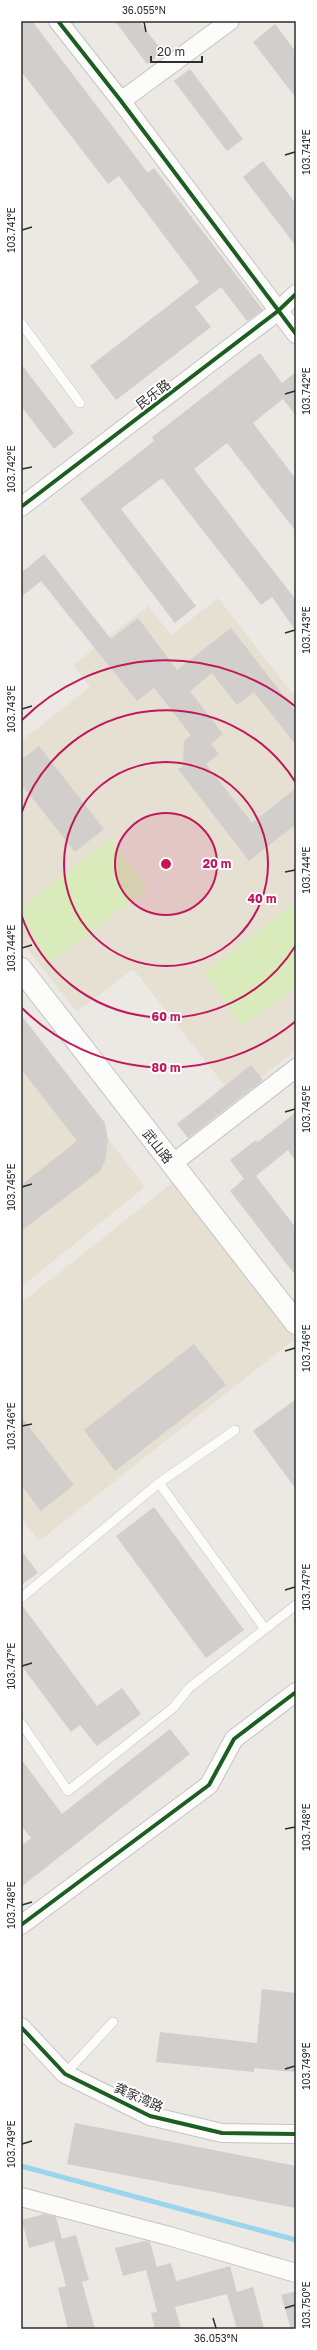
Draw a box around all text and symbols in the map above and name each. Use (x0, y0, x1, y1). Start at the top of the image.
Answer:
text: 36.055°N (122, 4, 166, 16)
scale bar (151, 38, 202, 64)
text: 20 m (157, 44, 185, 59)
text: 103.741°E (300, 129, 312, 175)
text: 103.741°E (5, 207, 17, 253)
text: 103.742°E (300, 367, 312, 415)
street label: 民乐路 (133, 376, 173, 412)
text: 103.742°E (5, 445, 17, 493)
text: 103.743°E (300, 606, 312, 654)
text: 103.743°E (5, 685, 17, 733)
text: 103.744°E (300, 847, 312, 893)
text: 20 m (203, 856, 231, 871)
centre of rings (159, 857, 173, 871)
text: 40 m (248, 891, 276, 906)
text: 103.744°E (5, 925, 17, 971)
text: 60 m (152, 1009, 180, 1024)
text: 80 m (152, 1060, 180, 1075)
text: 103.745°E (300, 1085, 312, 1133)
street label: 武山路 (140, 1126, 176, 1166)
text: 103.745°E (5, 1163, 17, 1211)
text: 103.746°E (300, 1324, 312, 1372)
text: 103.746°E (5, 1402, 17, 1450)
text: 103.747°E (300, 1564, 312, 1610)
text: 103.747°E (5, 1643, 17, 1689)
text: 103.748°E (300, 1803, 312, 1851)
text: 103.748°E (5, 1881, 17, 1929)
text: 103.749°E (300, 2042, 312, 2090)
street label: 龚家湾路 (112, 2079, 166, 2115)
text: 103.749°E (5, 2120, 17, 2168)
text: 103.750°E (300, 2281, 312, 2329)
text: 36.053°N (194, 2332, 238, 2344)

